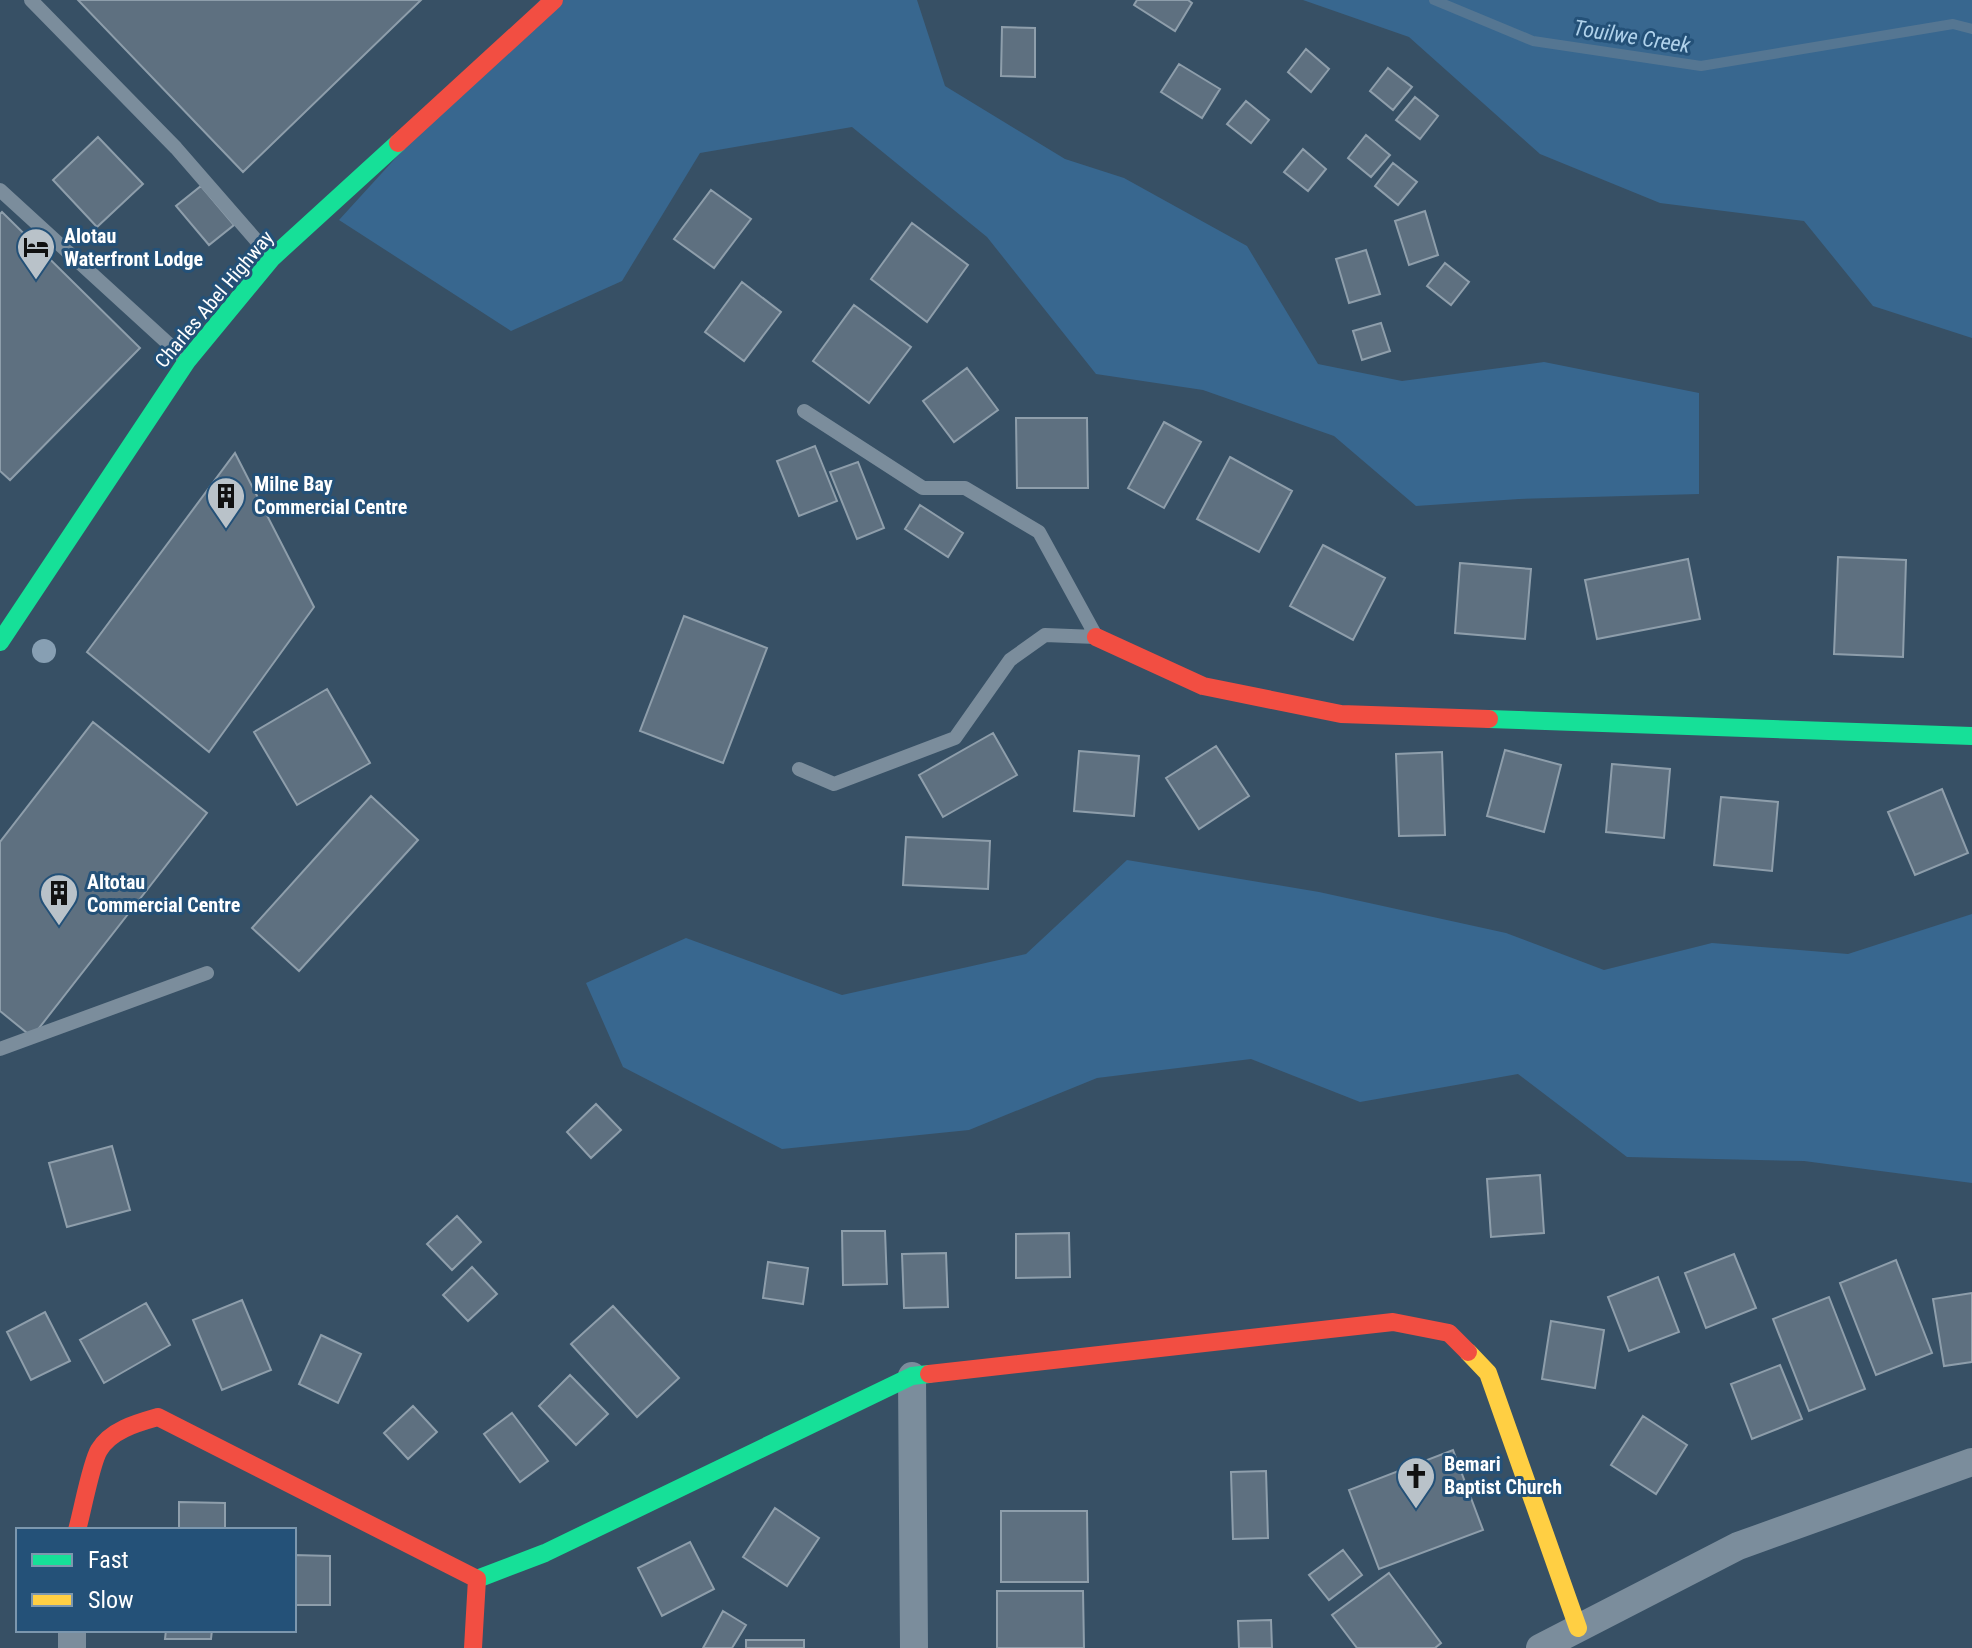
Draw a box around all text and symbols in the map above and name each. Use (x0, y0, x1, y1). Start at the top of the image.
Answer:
water label: Touilwe Creek (1572, 15, 1692, 58)
place label: Alotau Waterfront Lodge (64, 224, 203, 271)
hotel icon: Alotau Waterfront Lodge (15, 226, 57, 281)
street label: Charles Abel Highway (150, 226, 278, 372)
place label: Milne Bay Commercial Centre (254, 472, 407, 519)
building icon: Milne Bay Commercial Centre (205, 475, 247, 530)
place label: Altotau Commercial Centre (87, 870, 240, 917)
building icon: Altotau Commercial Centre (38, 872, 80, 927)
place label: Bemari Baptist Church (1444, 1452, 1562, 1499)
church icon: Bemari Baptist Church (1395, 1455, 1437, 1510)
legend (16, 1528, 296, 1632)
text: Fast (88, 1546, 129, 1574)
text: Slow (88, 1586, 134, 1614)

